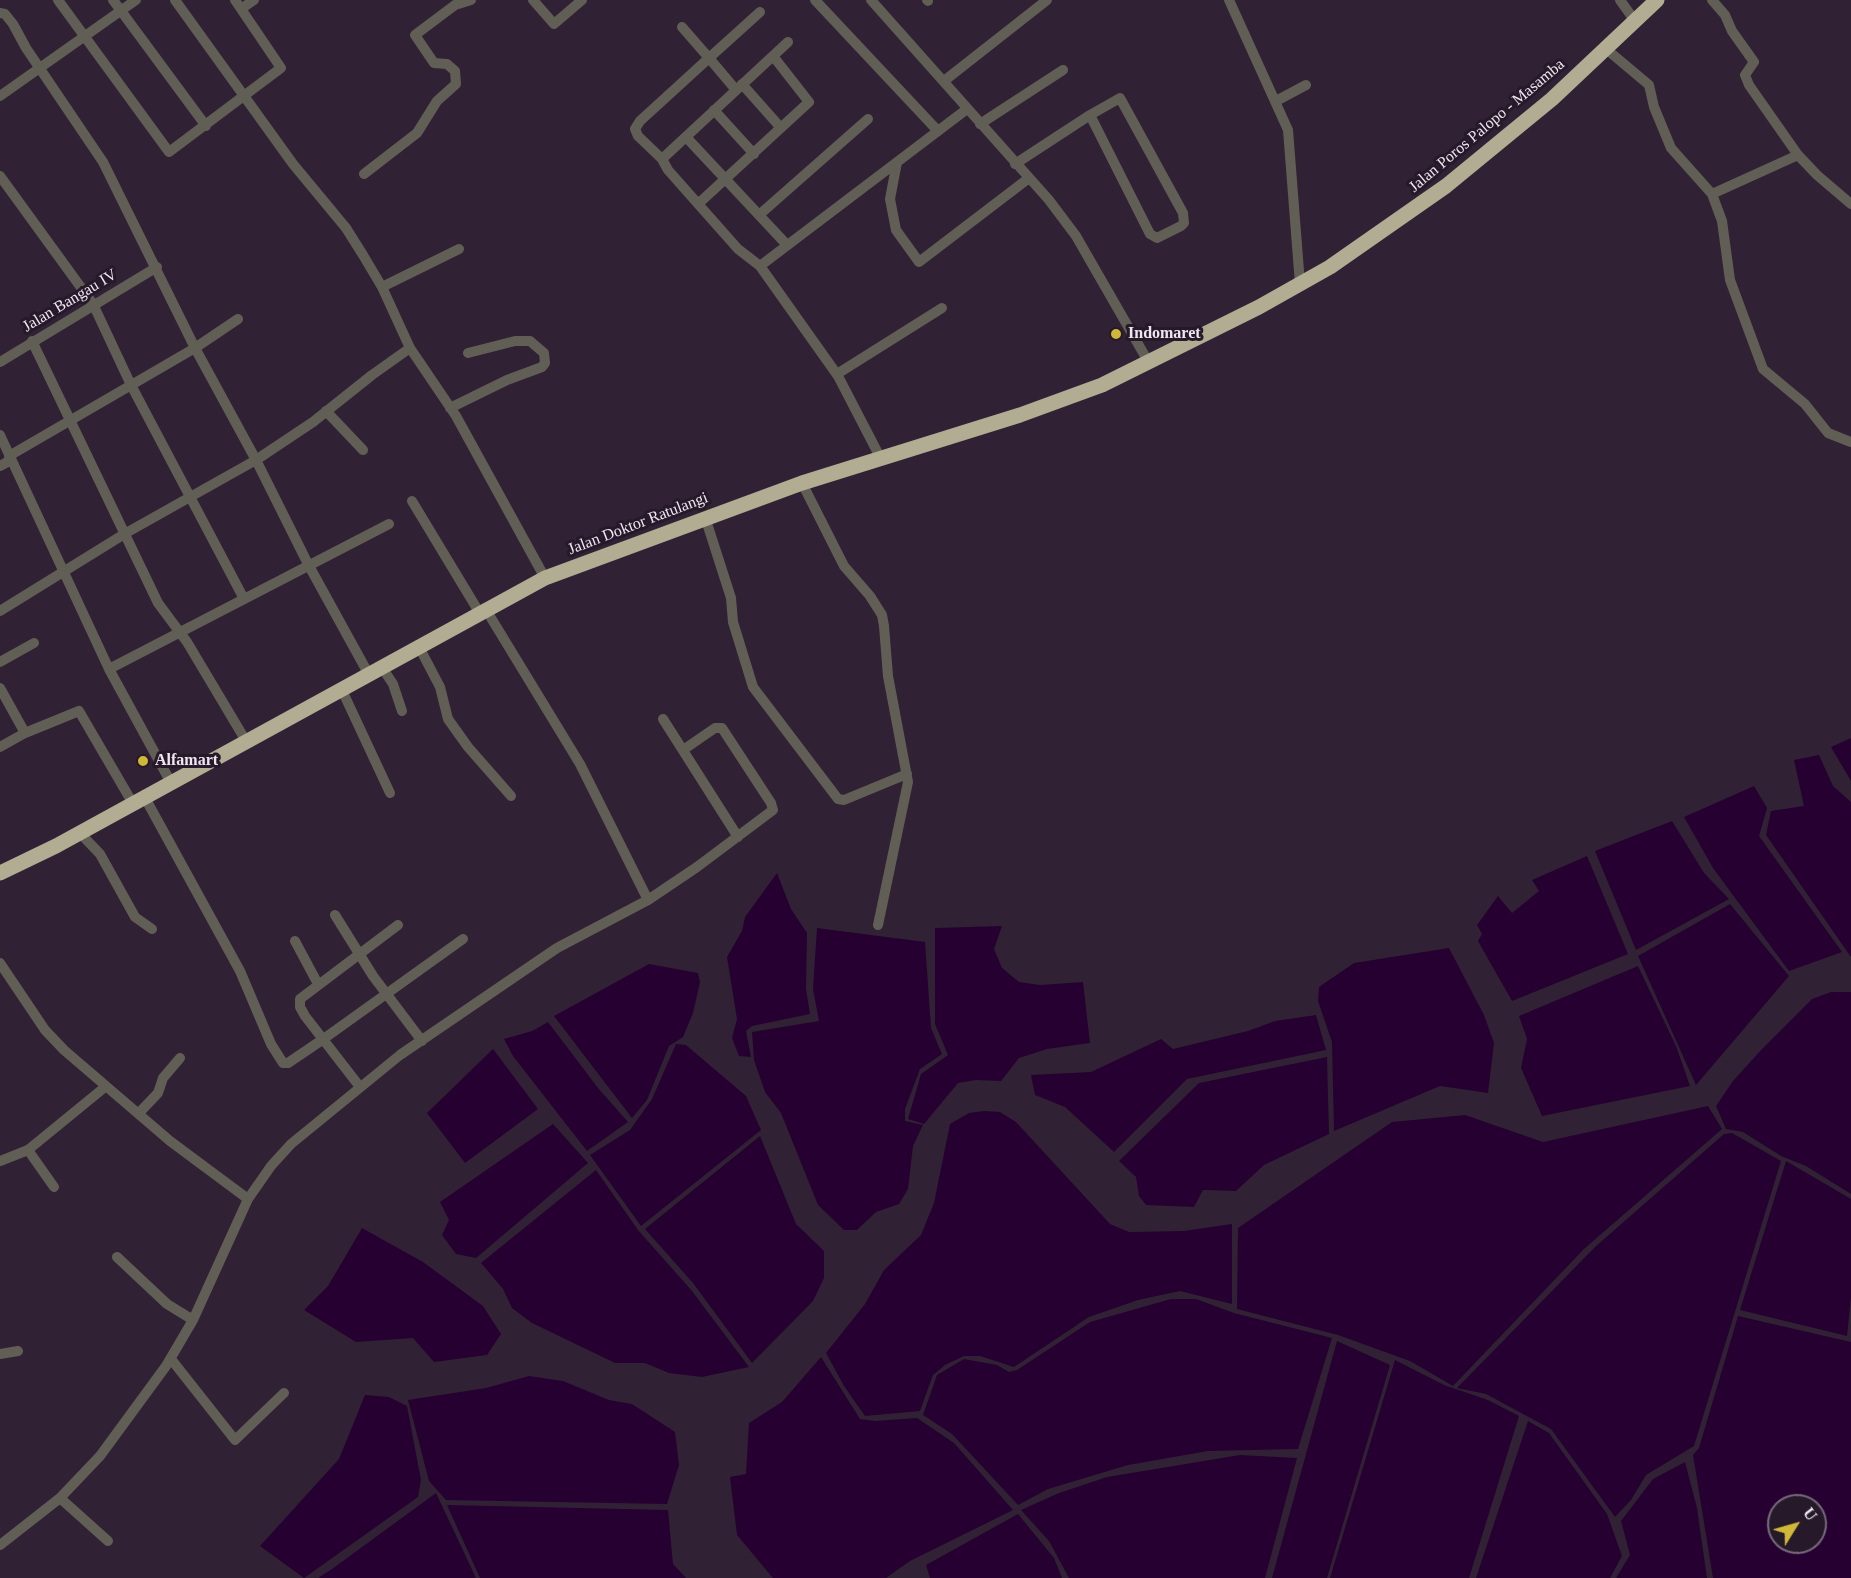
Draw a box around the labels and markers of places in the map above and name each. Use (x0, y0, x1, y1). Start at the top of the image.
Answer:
place label: Indomaret (1128, 324, 1201, 344)
marker: Indomaret (1109, 327, 1123, 341)
place label: Alfamart (155, 751, 218, 771)
marker: Alfamart (136, 754, 150, 768)

